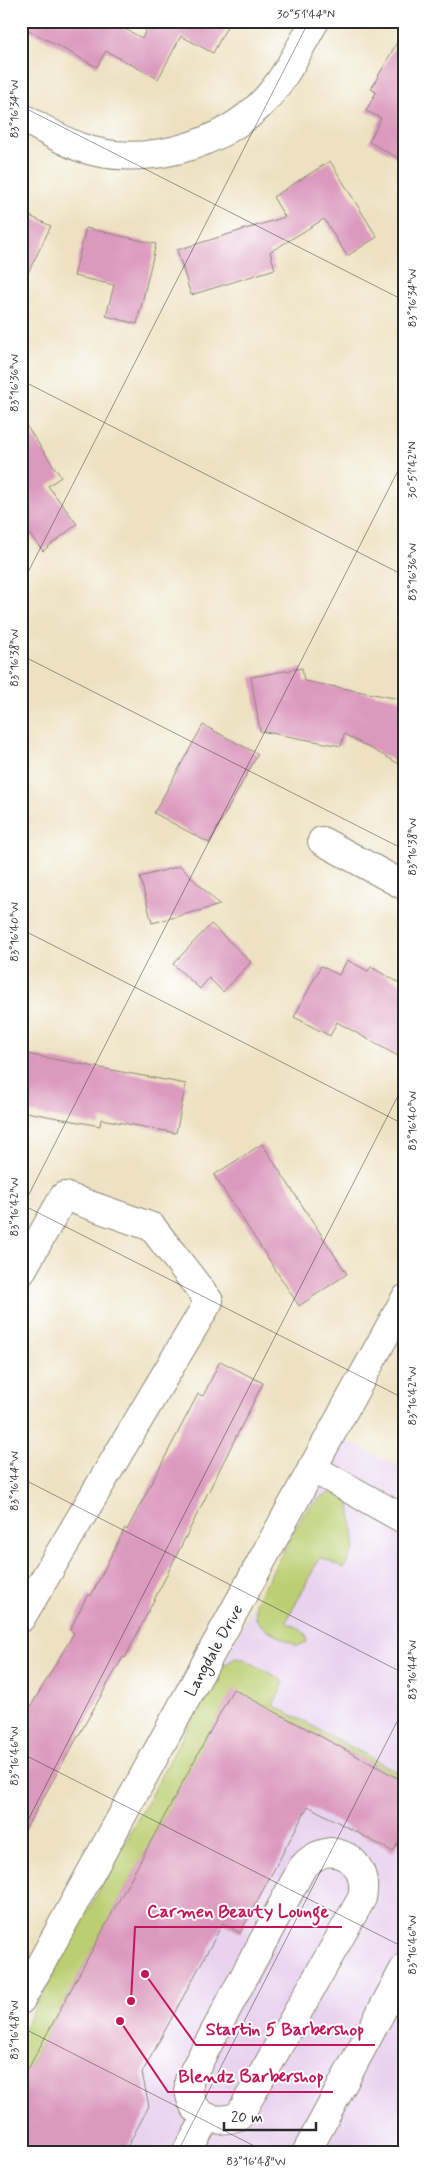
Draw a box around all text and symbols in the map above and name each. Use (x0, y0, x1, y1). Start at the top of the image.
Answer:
text: 30°51'44"N (277, 7, 335, 23)
text: 83°16'34"W (7, 80, 23, 138)
text: 83°16'34"W (405, 269, 421, 327)
text: 83°16'36"W (7, 354, 23, 412)
text: 30°51'42"N (405, 442, 421, 498)
text: 83°16'36"W (405, 543, 421, 601)
text: 83°16'38"W (7, 629, 23, 687)
text: 83°16'38"W (405, 818, 421, 876)
text: 83°16'40"W (7, 902, 23, 962)
text: 83°16'40"W (405, 1091, 421, 1151)
text: 83°16'42"W (7, 1177, 23, 1237)
text: 83°16'42"W (405, 1366, 421, 1426)
text: 83°16'44"W (7, 1451, 23, 1511)
street label: Langdale Drive (180, 1601, 249, 1701)
text: 83°16'44"W (405, 1640, 421, 1700)
text: 83°16'46"W (7, 1726, 23, 1786)
callout: Carmen Beauty Lounge (135, 1894, 342, 1927)
text: Carmen Beauty Lounge (147, 1900, 330, 1926)
text: 83°16'46"W (405, 1915, 421, 1975)
text: 83°16'48"W (7, 2000, 23, 2060)
callout: Startin 5 Barbershop (196, 2012, 375, 2045)
text: Startin 5 Barbershop (206, 2018, 364, 2042)
callout: Blendz Barbershop (168, 2059, 333, 2092)
text: Blendz Barbershop (178, 2065, 324, 2089)
scale bar (224, 2099, 316, 2131)
text: 20 m (231, 2108, 263, 2128)
text: 83°16'48"W (226, 2154, 286, 2170)

